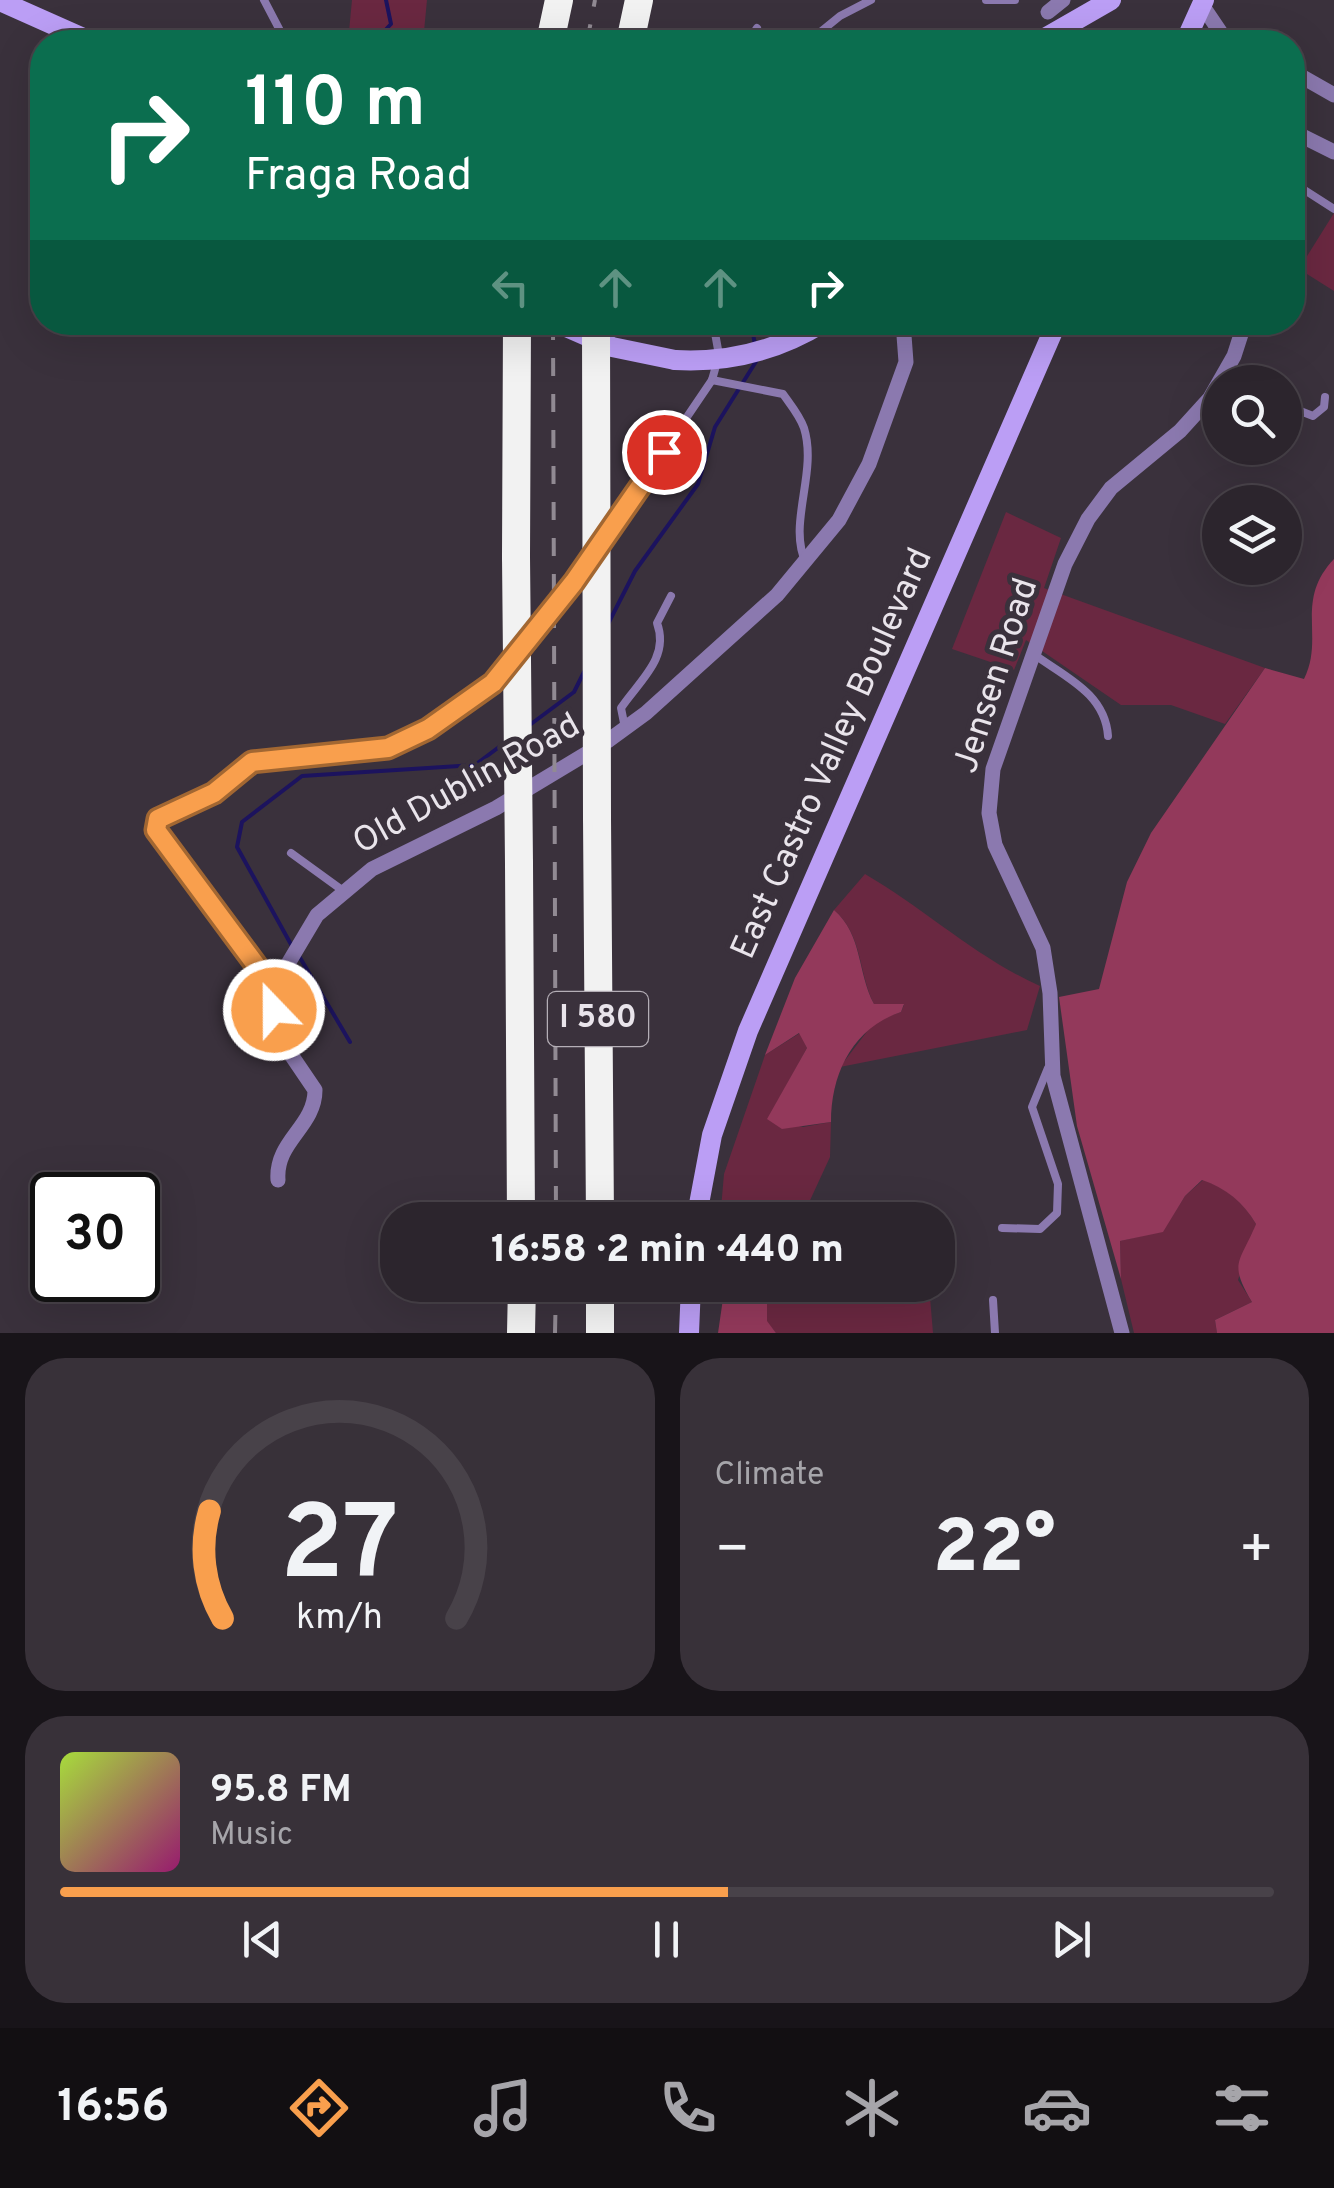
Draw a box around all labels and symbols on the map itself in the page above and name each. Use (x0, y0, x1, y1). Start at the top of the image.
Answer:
pin (622, 410, 707, 495)
street label: East Castro Valley Boulevard (722, 542, 944, 966)
street label: Jensen Road (945, 573, 1049, 779)
street label: Old Dublin Road (346, 704, 588, 866)
position arrow (222, 958, 326, 1062)
road number: I 580 (548, 992, 648, 1046)
speed limit sign: 30 (30, 1172, 160, 1302)

